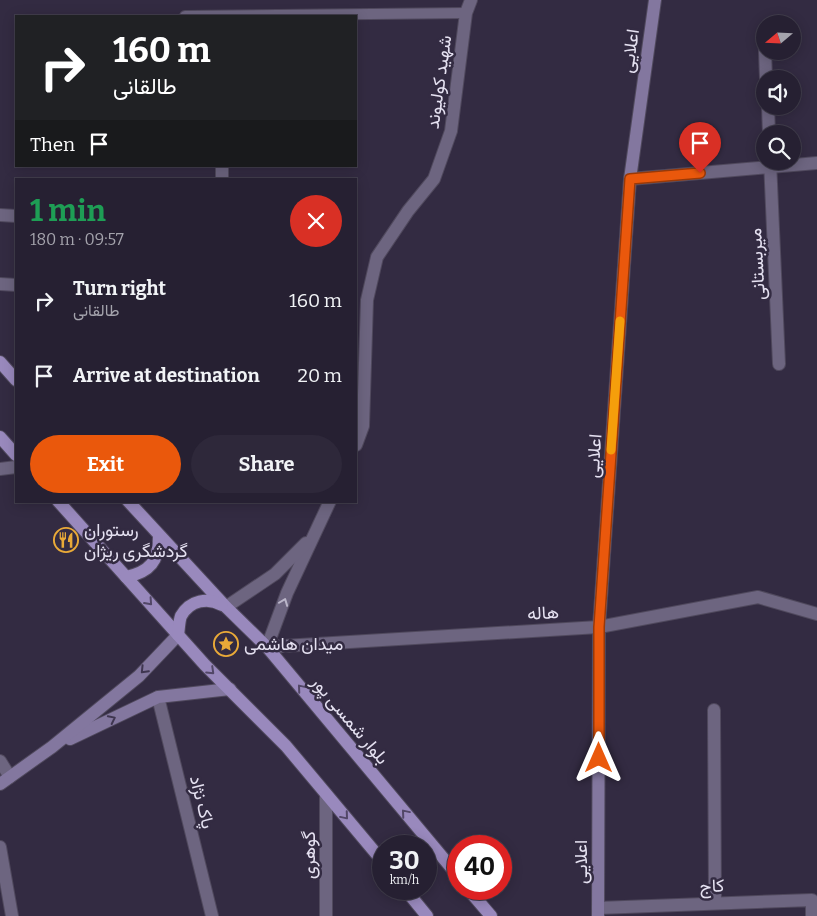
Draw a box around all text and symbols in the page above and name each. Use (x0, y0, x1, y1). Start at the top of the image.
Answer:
north arrow (756, 15, 801, 60)
map controls (756, 15, 801, 170)
street label: اعلایی (616, 28, 644, 74)
text: 160 m (113, 29, 211, 71)
street label: شهید کولیوند (422, 34, 456, 130)
icon: right (30, 35, 95, 100)
button: sound (756, 70, 801, 115)
text: طالقانی (113, 73, 177, 100)
pin (679, 122, 721, 173)
button: search (756, 125, 801, 170)
icon: arrive (686, 129, 714, 157)
icon: arrive (85, 130, 113, 158)
text: Then (30, 133, 75, 156)
text: 1 min (30, 193, 106, 229)
button: close (290, 195, 342, 247)
street label: میربستانی (744, 227, 770, 301)
text: 180 m · 09:57 (30, 230, 124, 249)
text: Turn right (73, 277, 166, 300)
icon: right (30, 287, 58, 315)
text: 160 m (289, 289, 342, 312)
text: طالقانی (73, 301, 119, 320)
icon: arrive (30, 362, 58, 390)
text: Arrive at destination (73, 364, 260, 387)
text: 20 m (298, 364, 342, 387)
street label: اعلایی (581, 433, 607, 479)
button: Exit (30, 435, 181, 493)
button: Share (191, 435, 342, 493)
place label: رستوران گردشگری ریژان (84, 519, 188, 562)
restaurant icon: رستوران گردشگری ریژان (53, 527, 79, 553)
one-way arrow (143, 597, 152, 606)
one-way arrow (278, 598, 288, 606)
street label: هاله (527, 601, 559, 625)
place icon: میدان هاشمی (213, 631, 239, 657)
place label: میدان هاشمی (244, 633, 343, 655)
one-way arrow (141, 664, 150, 673)
one-way arrow (205, 665, 214, 674)
street label: بلوار شمسی پور (305, 671, 393, 769)
one-way arrow (299, 685, 307, 694)
one-way arrow (107, 714, 116, 725)
position arrow (572, 731, 624, 783)
street label: پاک نژاد (184, 773, 219, 831)
one-way arrow (339, 810, 347, 819)
one-way arrow (402, 810, 411, 819)
street label: گوهری (298, 831, 320, 879)
speed limit sign: 40 (447, 835, 512, 900)
street label: اعلایی (570, 840, 592, 884)
text: 30 (389, 846, 420, 876)
text: km/h (390, 873, 419, 887)
street label: کاج (699, 875, 725, 898)

